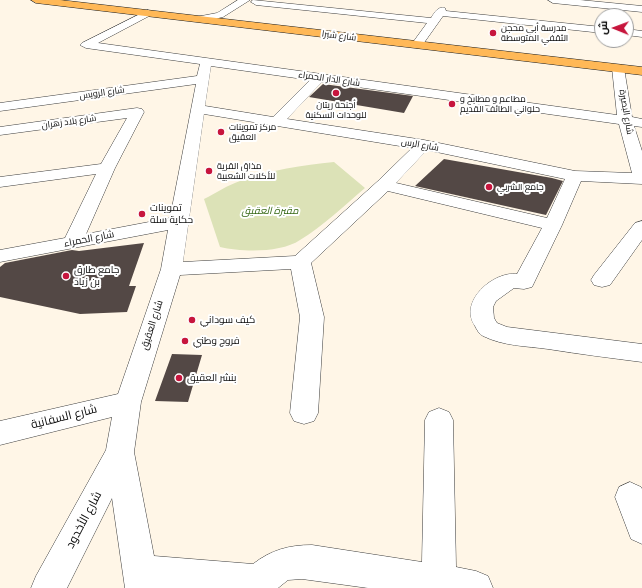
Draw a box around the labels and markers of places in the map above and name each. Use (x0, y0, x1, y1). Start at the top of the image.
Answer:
place label: مدرسة أبي محجن الثقفي المتوسطة (501, 23, 568, 44)
marker: مدرسة أبي محجن الثقفي المتوسطة (488, 28, 498, 38)
marker: أجنحة ريتان للوحدات السكنية (331, 88, 341, 98)
place label: مطاعم و مطابخ و حلواني الطائف القديم (460, 94, 540, 115)
marker: مطاعم و مطابخ و حلواني الطائف القديم (447, 99, 457, 109)
place label: أجنحة ريتان للوحدات السكنية (306, 100, 366, 121)
place label: مركز تموينات العقيق (229, 122, 276, 143)
marker: مركز تموينات العقيق (216, 127, 226, 137)
place label: مذاق القرية للأكلات الشعبية (217, 161, 275, 182)
marker: مذاق القرية للأكلات الشعبية (204, 166, 214, 176)
marker: جامع الشربي (484, 182, 494, 192)
place label: جامع الشربي (497, 182, 544, 192)
place label: تموينات حكاية سلة (150, 202, 193, 226)
marker: تموينات حكاية سلة (137, 209, 147, 219)
place label: جامع طارق بن زياد (74, 264, 119, 288)
marker: جامع طارق بن زياد (61, 271, 71, 281)
place label: كيف سوداني (200, 314, 255, 326)
marker: كيف سوداني (187, 315, 197, 325)
place label: فروج وطني (193, 335, 240, 347)
marker: فروج وطني (180, 336, 190, 346)
place label: بنشر العقيق (187, 372, 236, 384)
marker: بنشر العقيق (174, 373, 184, 383)

